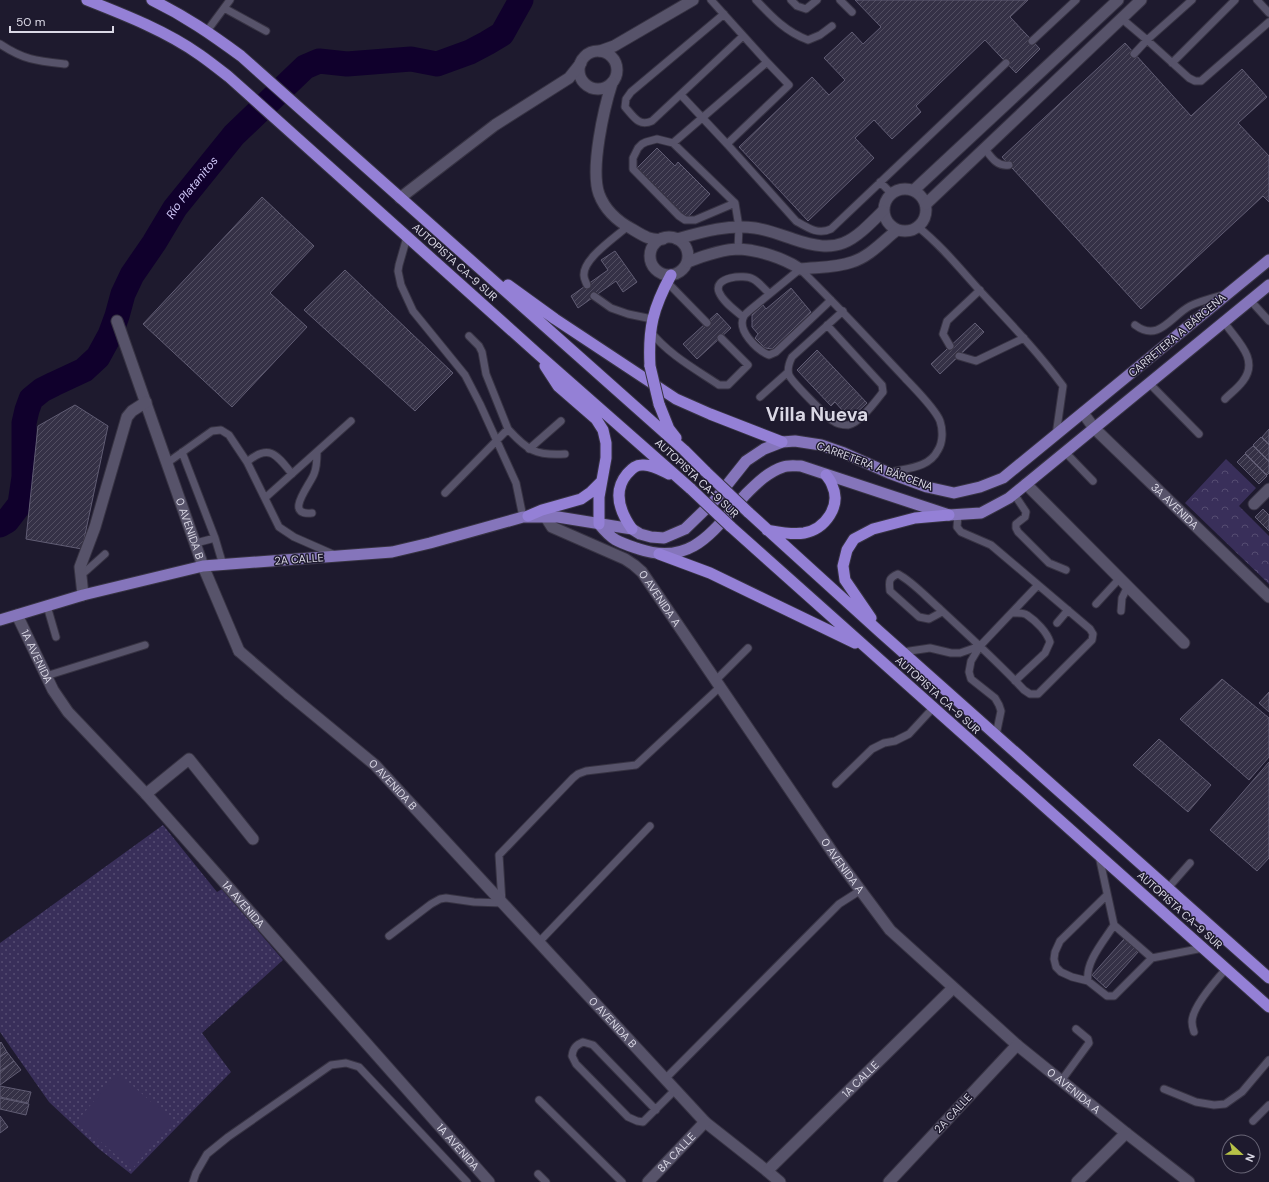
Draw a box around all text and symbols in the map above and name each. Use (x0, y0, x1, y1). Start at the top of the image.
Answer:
scale bar (10, 8, 113, 34)
text: 50 m (16, 14, 45, 30)
water label: Río Platanitos (162, 153, 222, 222)
street label: AUTOPISTA CA-9 SUR (410, 220, 500, 304)
street label: CARRETERA A BÁRCENA (1125, 290, 1229, 380)
district label: Villa Nueva (766, 402, 868, 427)
street label: AUTOPISTA CA-9 SUR (652, 435, 742, 521)
street label: CARRETERA A BÁRCENA (815, 438, 935, 494)
street label: 3A AVENIDA (1148, 480, 1202, 532)
street label: 0 AVENIDA B (173, 496, 207, 562)
street label: 2A CALLE (274, 550, 324, 568)
street label: 0 AVENIDA A (636, 567, 684, 629)
street label: 1A AVENIDA (18, 627, 56, 686)
street label: AUTOPISTA CA-9 SUR (893, 653, 983, 737)
street label: 0 AVENIDA B (366, 756, 420, 813)
street label: 0 AVENIDA A (818, 835, 867, 896)
street label: AUTOPISTA CA-9 SUR (1135, 868, 1225, 952)
street label: 1A AVENIDA (219, 878, 268, 931)
street label: 0 AVENIDA B (586, 994, 640, 1051)
street label: 1A CALLE (839, 1058, 882, 1100)
street label: 0 AVENIDA A (1044, 1065, 1103, 1117)
street label: 2A CALLE (931, 1090, 975, 1136)
street label: 1A AVENIDA (433, 1121, 482, 1173)
street label: 8A CALLE (654, 1130, 698, 1175)
north arrow (1221, 1134, 1261, 1174)
text: N (1242, 1151, 1258, 1164)

